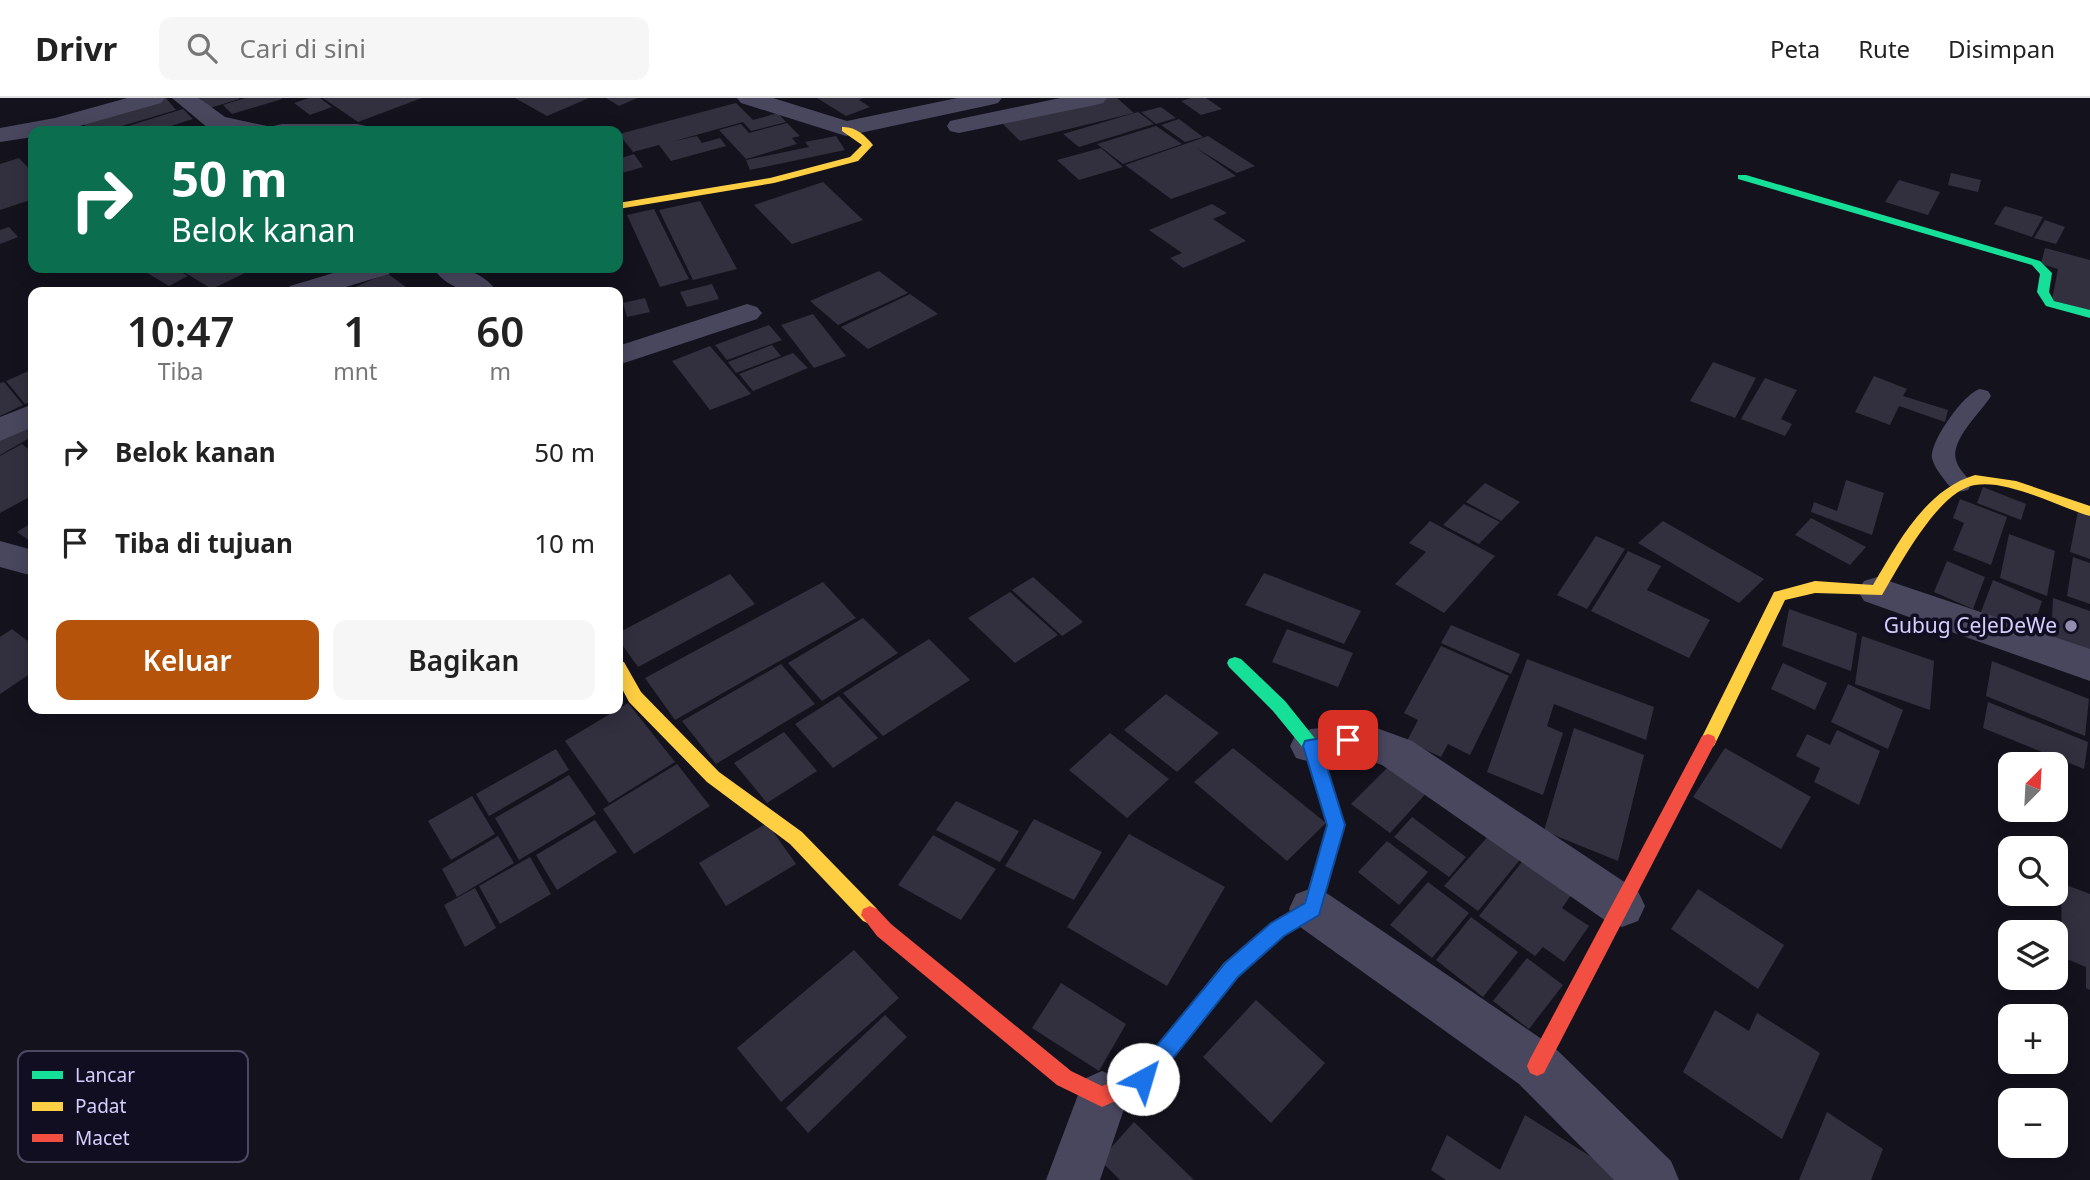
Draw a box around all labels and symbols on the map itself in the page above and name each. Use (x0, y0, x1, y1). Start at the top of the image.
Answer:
place label: Gubug CeJeDeWe (1884, 611, 2057, 639)
marker: Gubug CeJeDeWe (2063, 618, 2079, 634)
pin (1318, 710, 1378, 770)
north arrow (1998, 752, 2068, 822)
position arrow (1106, 1042, 1180, 1116)
legend (18, 1051, 248, 1162)
text: Lancar (75, 1062, 135, 1088)
text: Padat (75, 1093, 126, 1119)
text: Macet (75, 1125, 130, 1151)

